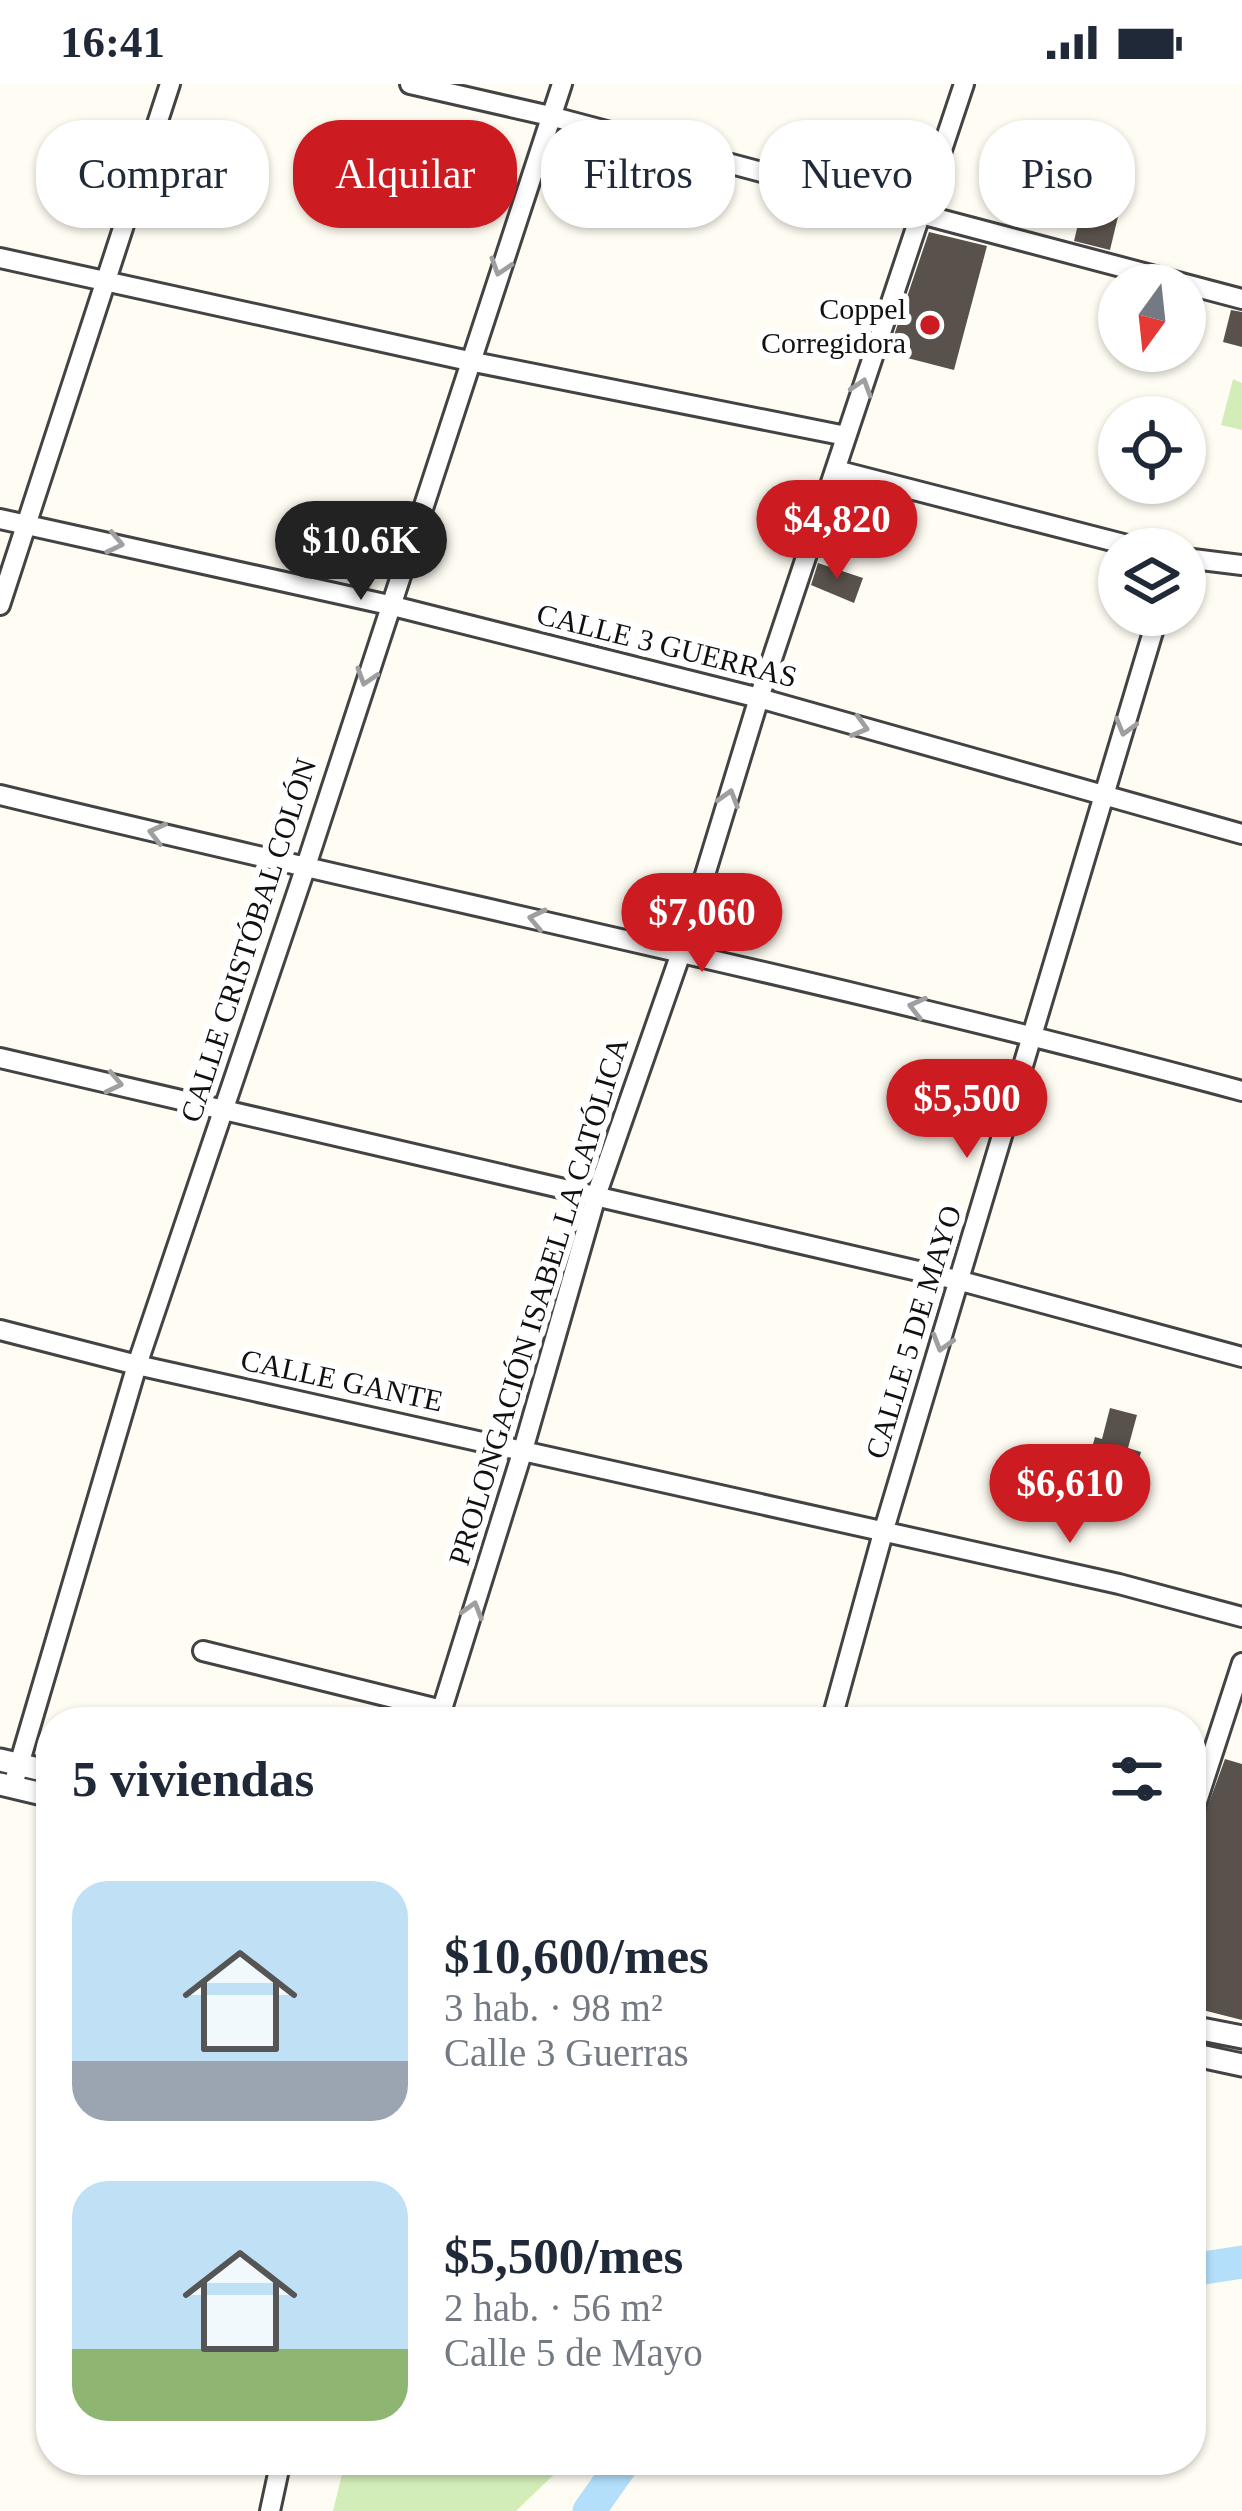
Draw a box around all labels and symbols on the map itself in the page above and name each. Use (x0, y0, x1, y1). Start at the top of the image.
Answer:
one-way arrow (490, 255, 515, 276)
north arrow (1098, 264, 1206, 372)
place label: Coppel Corregidora (761, 292, 906, 359)
marker: Coppel Corregidora (917, 312, 943, 338)
one-way arrow (848, 378, 872, 399)
pin: $4,820 (739, 480, 935, 582)
pin: $10.6K (263, 501, 459, 603)
one-way arrow (104, 529, 124, 555)
street label: CALLE 3 GUERRAS (534, 597, 800, 693)
one-way arrow (355, 666, 380, 687)
one-way arrow (849, 713, 870, 738)
one-way arrow (1114, 716, 1139, 737)
street label: CALLE CRISTÓBAL COLÓN (174, 754, 322, 1126)
one-way arrow (715, 788, 740, 809)
one-way arrow (147, 822, 167, 847)
pin: $7,060 (604, 873, 800, 975)
one-way arrow (528, 908, 548, 933)
one-way arrow (908, 996, 928, 1021)
street label: PROLONGACIÓN ISABEL LA CATÓLICA (442, 1033, 634, 1569)
pin: $5,500 (869, 1059, 1065, 1161)
one-way arrow (104, 1070, 124, 1095)
street label: CALLE 5 DE MAYO (859, 1201, 967, 1463)
one-way arrow (931, 1331, 956, 1352)
street label: CALLE GANTE (238, 1342, 446, 1418)
pin: $6,610 (972, 1444, 1168, 1546)
one-way arrow (459, 1600, 484, 1621)

